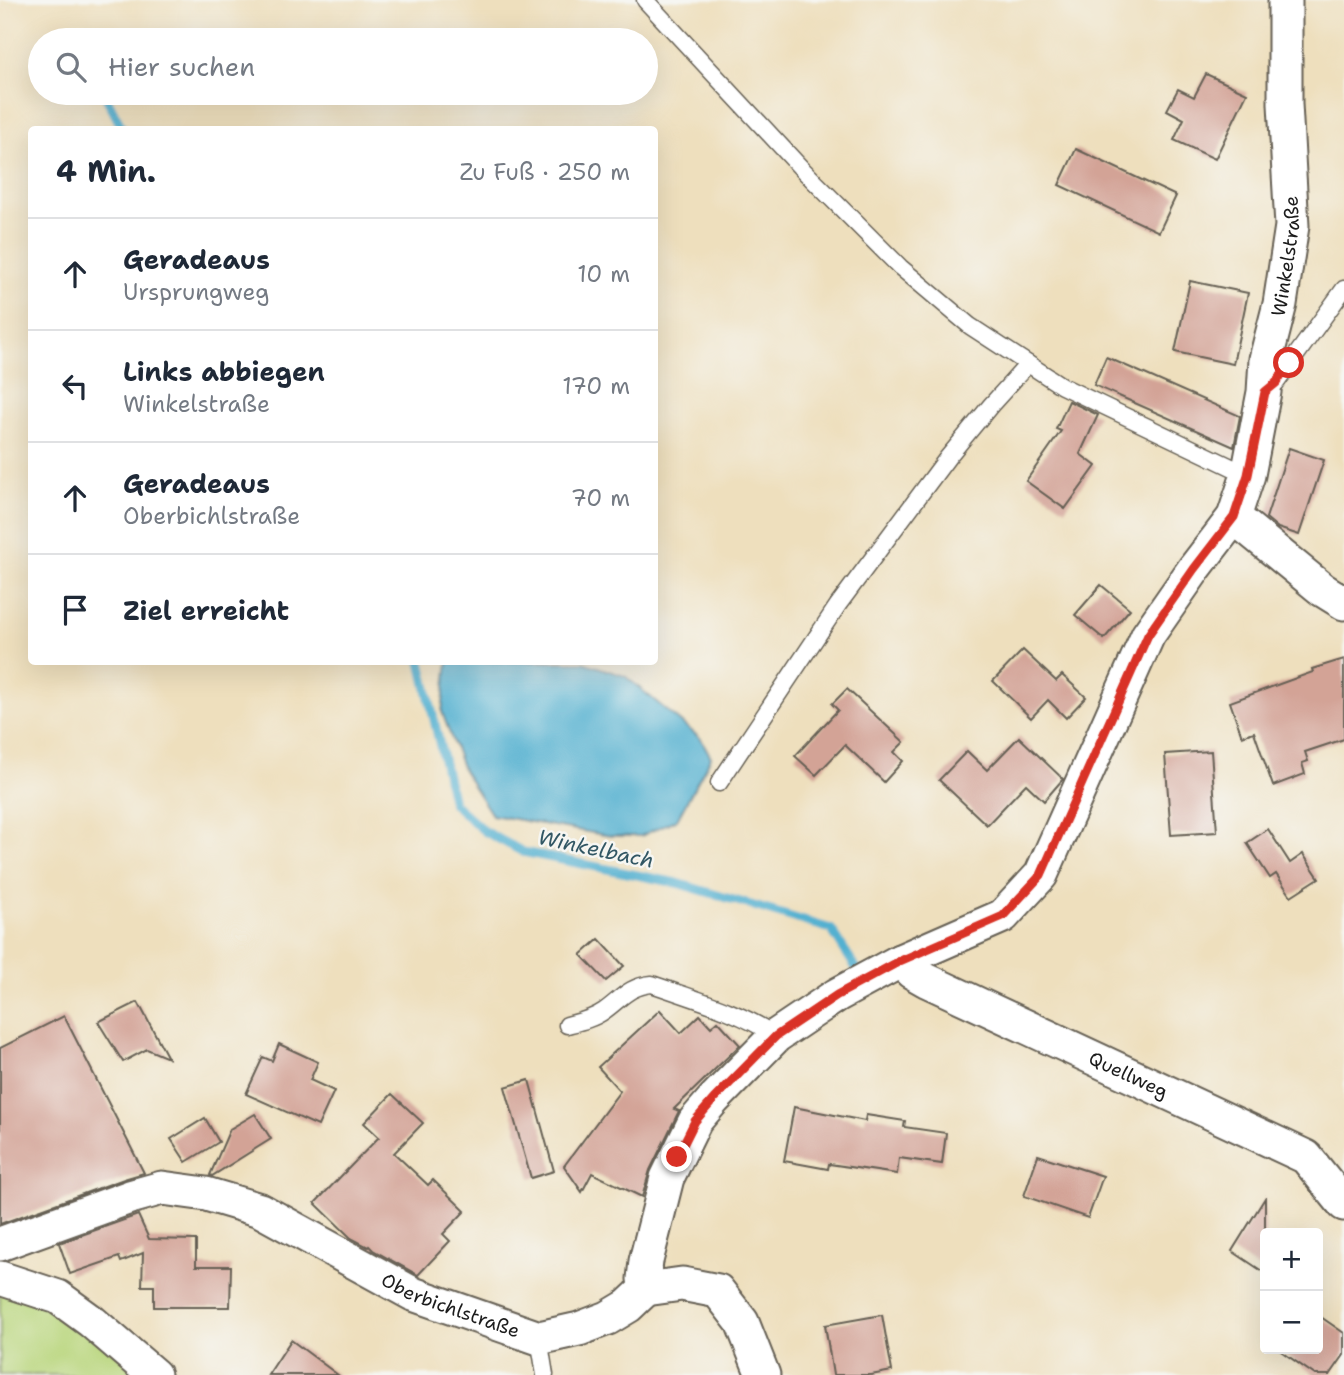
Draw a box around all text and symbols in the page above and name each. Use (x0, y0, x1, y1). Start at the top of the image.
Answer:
search box (28, 28, 658, 105)
icon: search (52, 48, 90, 86)
text: Hier suchen (108, 49, 255, 84)
text: 4 Min. (56, 151, 156, 192)
text: Zu Fuß · 250 m (459, 157, 630, 187)
street label: Winkelstraße (1265, 195, 1305, 319)
text: Geradeaus (123, 242, 270, 277)
icon: ahead (56, 255, 94, 293)
text: 10 m (577, 259, 630, 289)
text: Ursprungweg (123, 277, 269, 307)
route start (1273, 347, 1304, 378)
text: Links abbiegen (123, 354, 325, 389)
icon: left (56, 367, 94, 405)
text: 170 m (562, 371, 630, 401)
text: Winkelstraße (123, 389, 270, 419)
text: Geradeaus (123, 466, 270, 501)
icon: ahead (56, 479, 94, 517)
text: 70 m (571, 483, 630, 513)
text: Oberbichlstraße (123, 501, 300, 531)
icon: arrive (56, 591, 94, 629)
text: Ziel erreicht (123, 593, 289, 628)
water label: Winkelbach (535, 823, 657, 875)
street label: Quellweg (1085, 1045, 1172, 1104)
route end (661, 1141, 692, 1172)
map controls (1260, 1228, 1323, 1354)
button: + (1260, 1228, 1323, 1291)
street label: Oberbichlstraße (377, 1267, 523, 1343)
button: − (1260, 1291, 1323, 1354)

